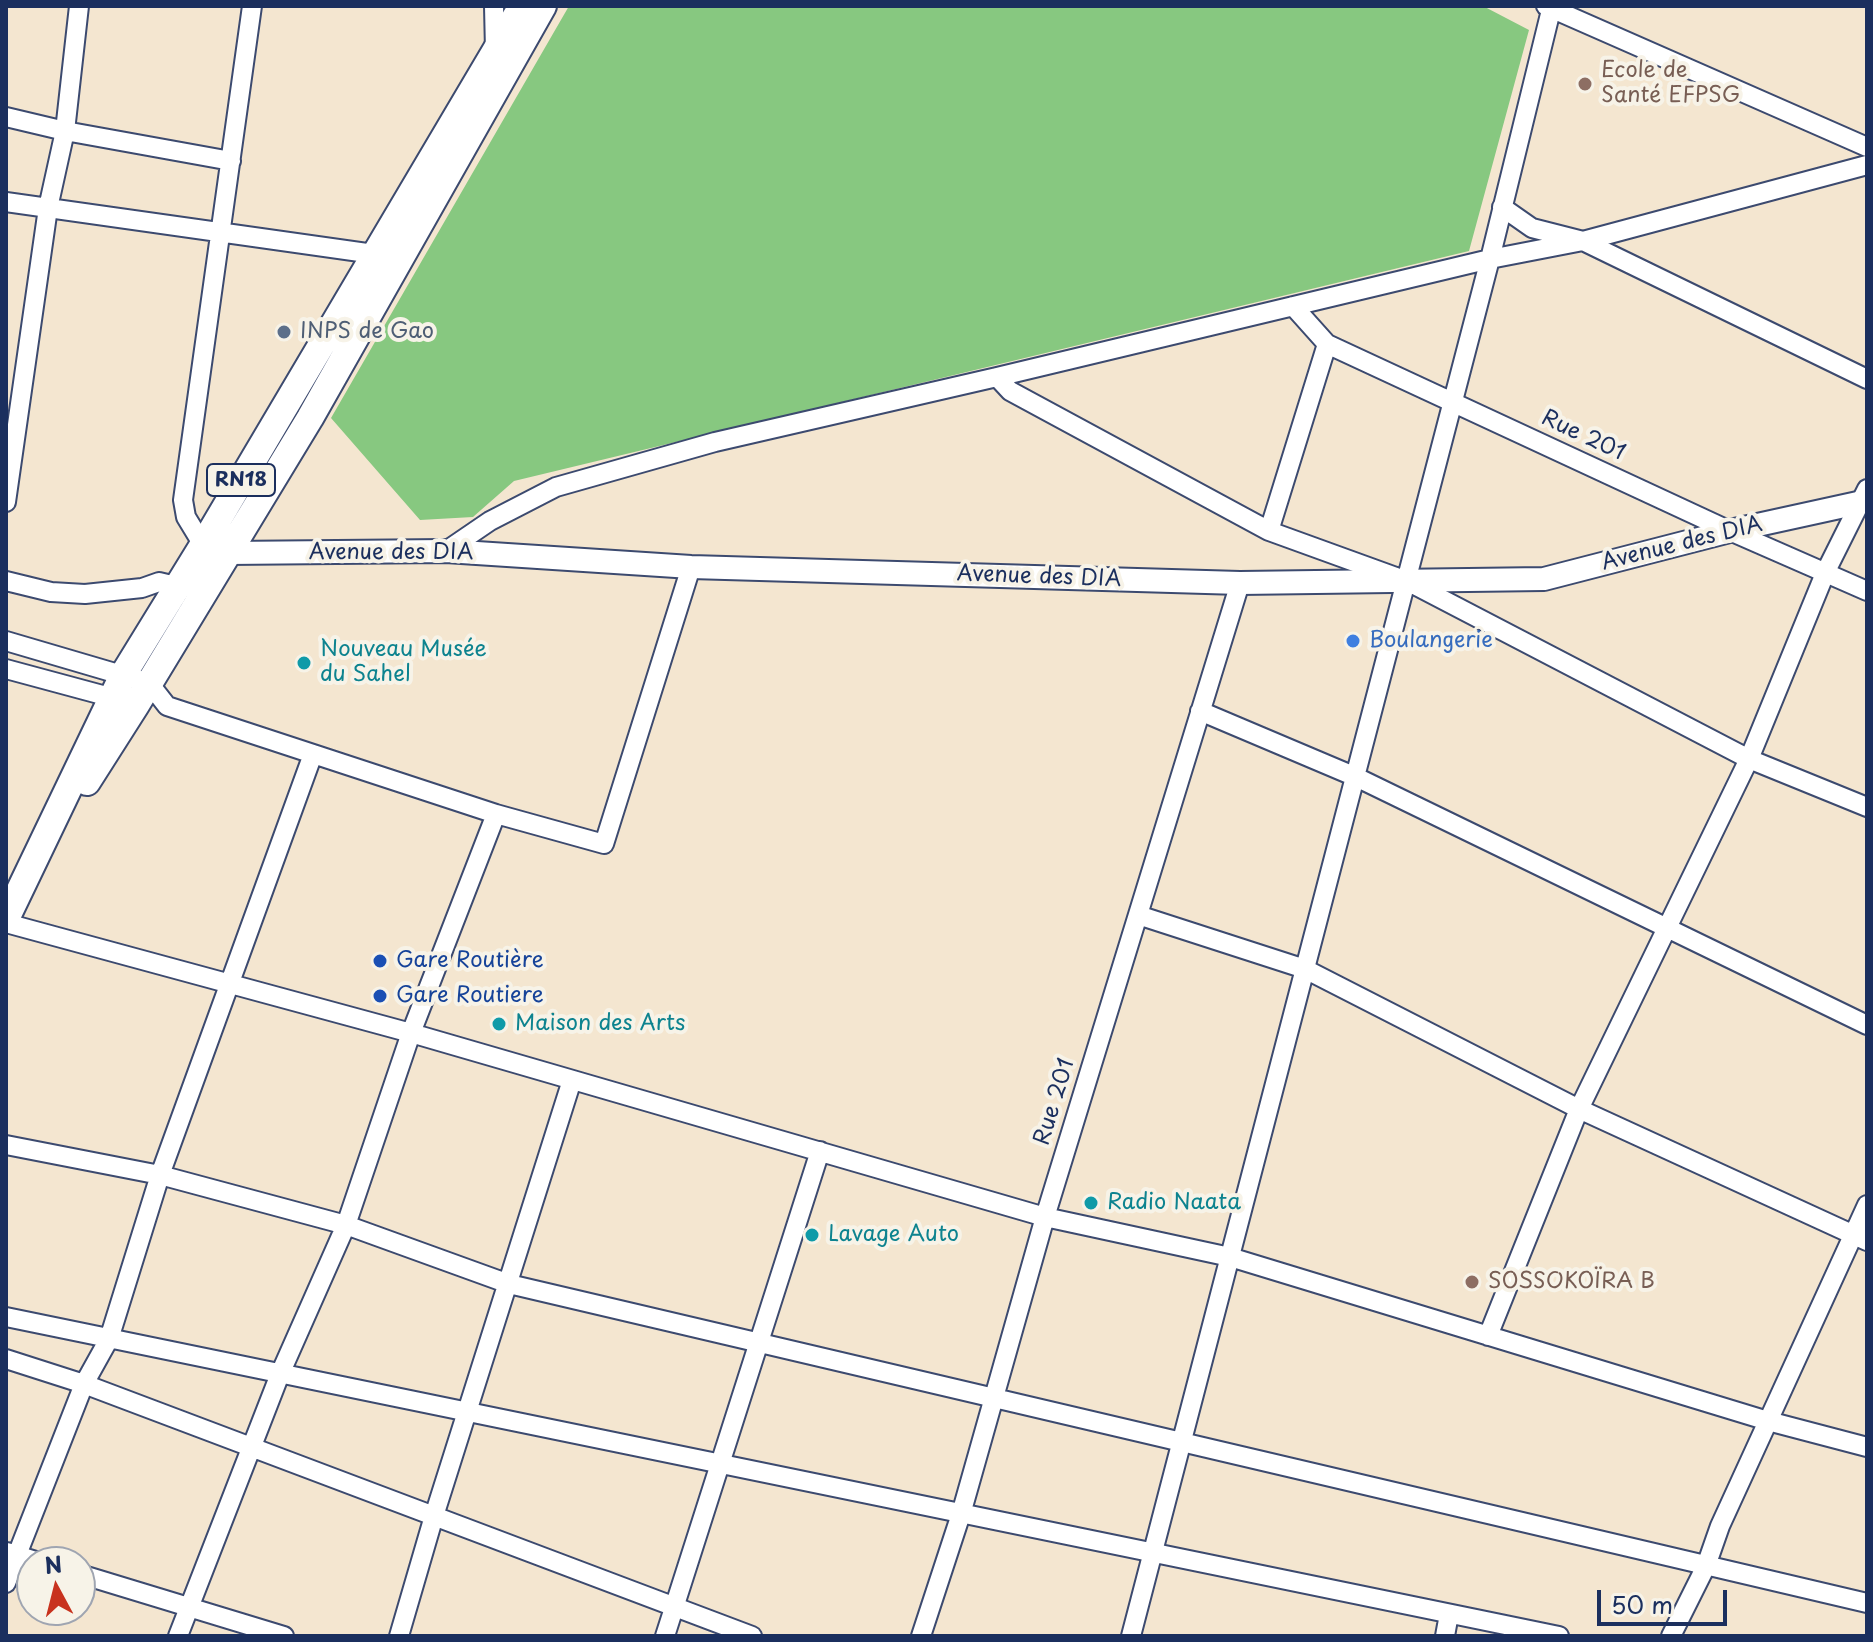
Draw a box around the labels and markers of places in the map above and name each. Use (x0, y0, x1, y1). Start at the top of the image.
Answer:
place label: Ecole de Santé EFPSG (1601, 58, 1740, 110)
marker: Ecole de Santé EFPSG (1576, 75, 1594, 93)
place label: INPS de Gao (300, 319, 434, 345)
marker: INPS de Gao (275, 323, 293, 341)
place label: Boulangerie (1369, 628, 1493, 654)
marker: Boulangerie (1344, 632, 1362, 650)
place label: Nouveau Musée du Sahel (320, 637, 487, 688)
marker: Nouveau Musée du Sahel (295, 654, 313, 672)
place label: Gare Routière (396, 948, 544, 974)
marker: Gare Routière (371, 952, 389, 970)
place label: Gare Routiere (396, 983, 544, 1009)
marker: Gare Routiere (371, 987, 389, 1005)
place label: Maison des Arts (515, 1011, 685, 1037)
marker: Maison des Arts (490, 1015, 508, 1033)
place label: Radio Naata (1107, 1190, 1241, 1216)
marker: Radio Naata (1082, 1194, 1100, 1212)
place label: Lavage Auto (828, 1222, 959, 1248)
marker: Lavage Auto (803, 1226, 821, 1244)
place label: SOSSOKOÏRA B (1488, 1269, 1655, 1295)
marker: SOSSOKOÏRA B (1463, 1273, 1481, 1291)

